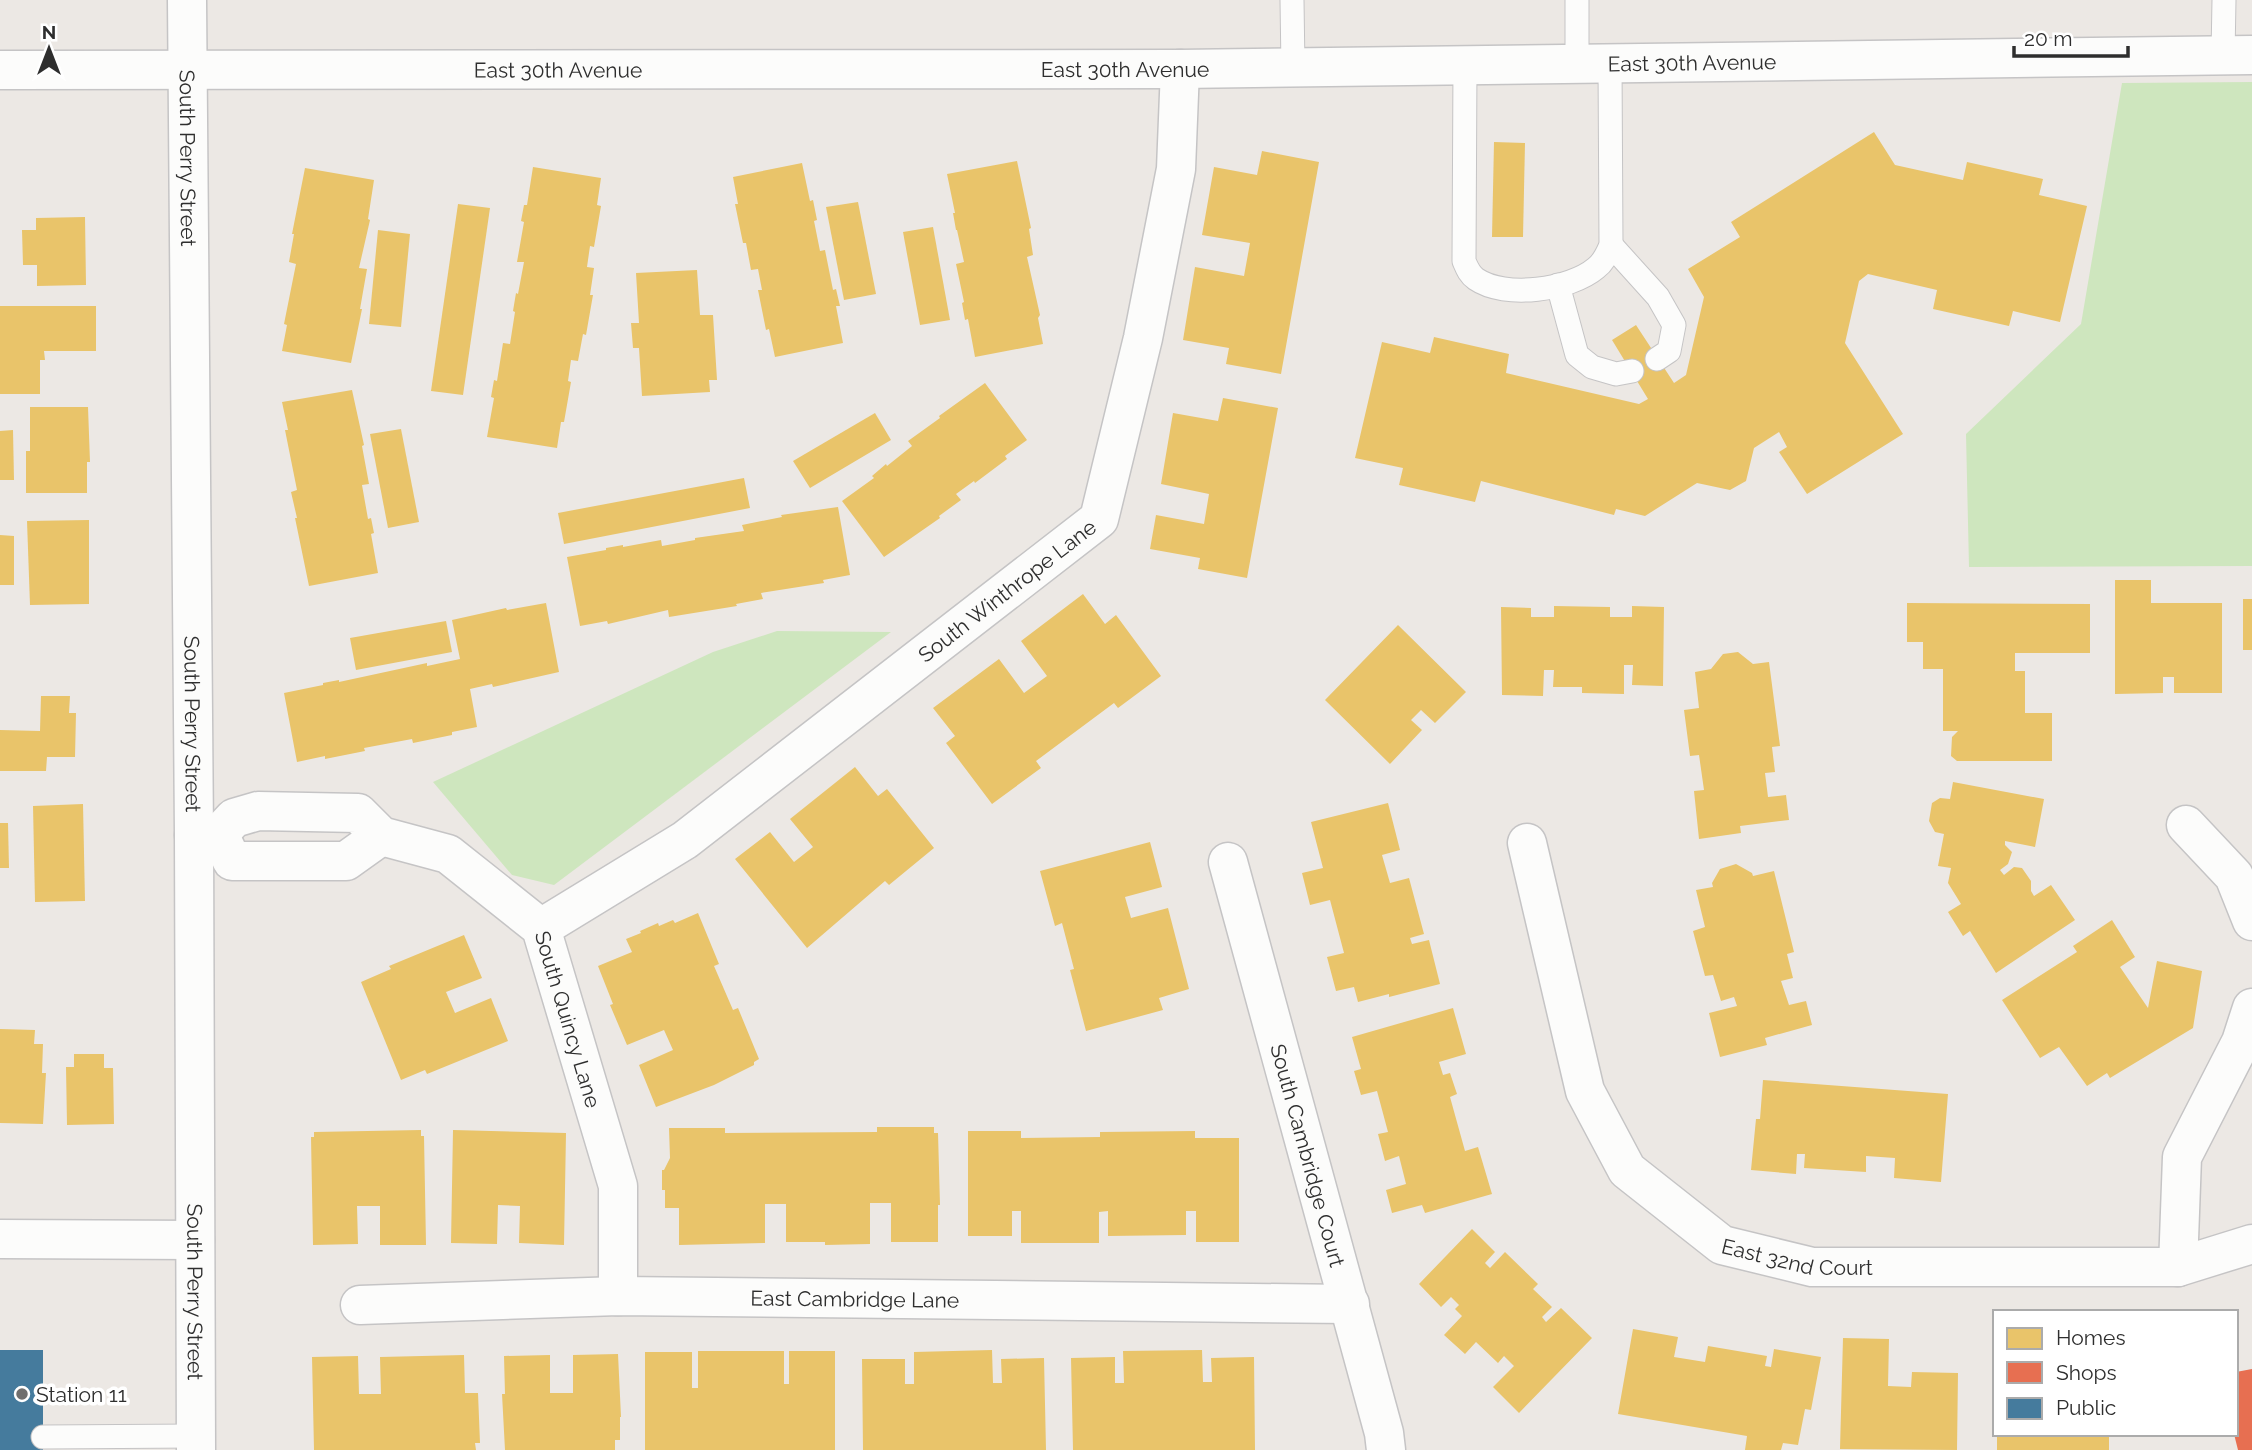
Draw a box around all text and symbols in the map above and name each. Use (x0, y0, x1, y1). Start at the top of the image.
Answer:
north arrow (14, 14, 84, 84)
scale bar (2014, 14, 2128, 58)
text: N (42, 21, 56, 43)
text: 20 m (2024, 26, 2072, 51)
street label: East 30th Avenue (1608, 49, 1776, 76)
street label: East 30th Avenue (1041, 56, 1209, 82)
street label: East 30th Avenue (474, 57, 642, 82)
street label: South Perry Street (175, 70, 202, 246)
street label: South Winthrope Lane (913, 514, 1101, 667)
street label: South Perry Street (180, 635, 206, 812)
street label: South Quincy Lane (530, 928, 606, 1111)
street label: South Cambridge Court (1266, 1041, 1350, 1269)
street label: South Perry Street (183, 1204, 208, 1380)
street label: East 32nd Court (1719, 1233, 1873, 1280)
street label: East Cambridge Lane (750, 1285, 959, 1312)
legend (1993, 1310, 2238, 1436)
text: Homes (2056, 1325, 2126, 1350)
text: Shops (2056, 1360, 2117, 1385)
place label: Station 11 (36, 1382, 127, 1407)
marker: Station 11 (14, 1386, 30, 1402)
text: Public (2056, 1395, 2116, 1420)

